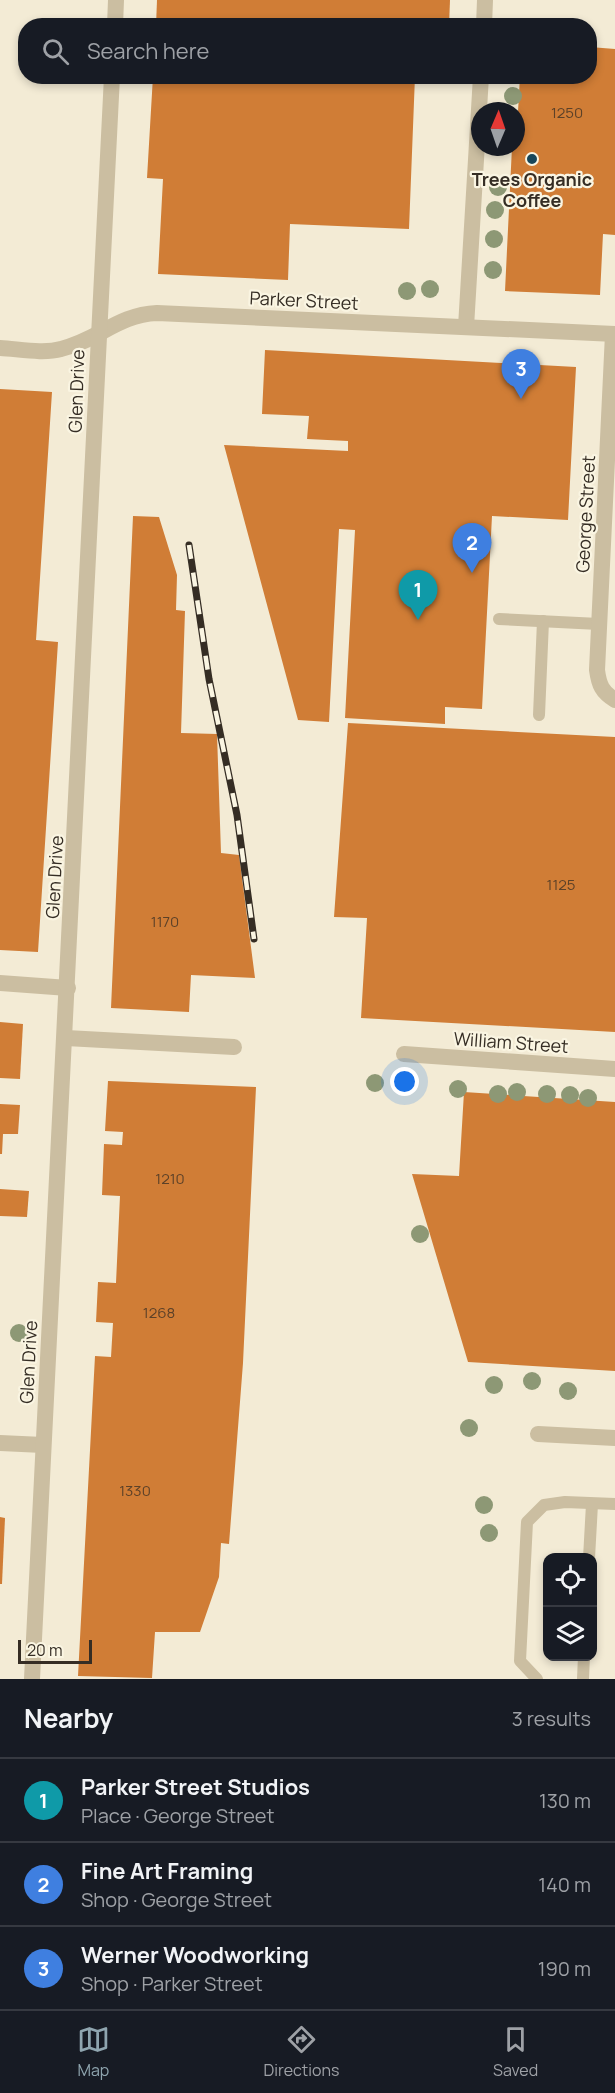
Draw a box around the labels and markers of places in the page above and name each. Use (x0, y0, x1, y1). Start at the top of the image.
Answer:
marker: Trees Organic Coffee (525, 152, 539, 166)
place label: Trees Organic Coffee (472, 167, 592, 212)
pin: 3 (502, 350, 540, 399)
pin: 2 (452, 524, 492, 573)
pin: 1 (398, 570, 438, 620)

